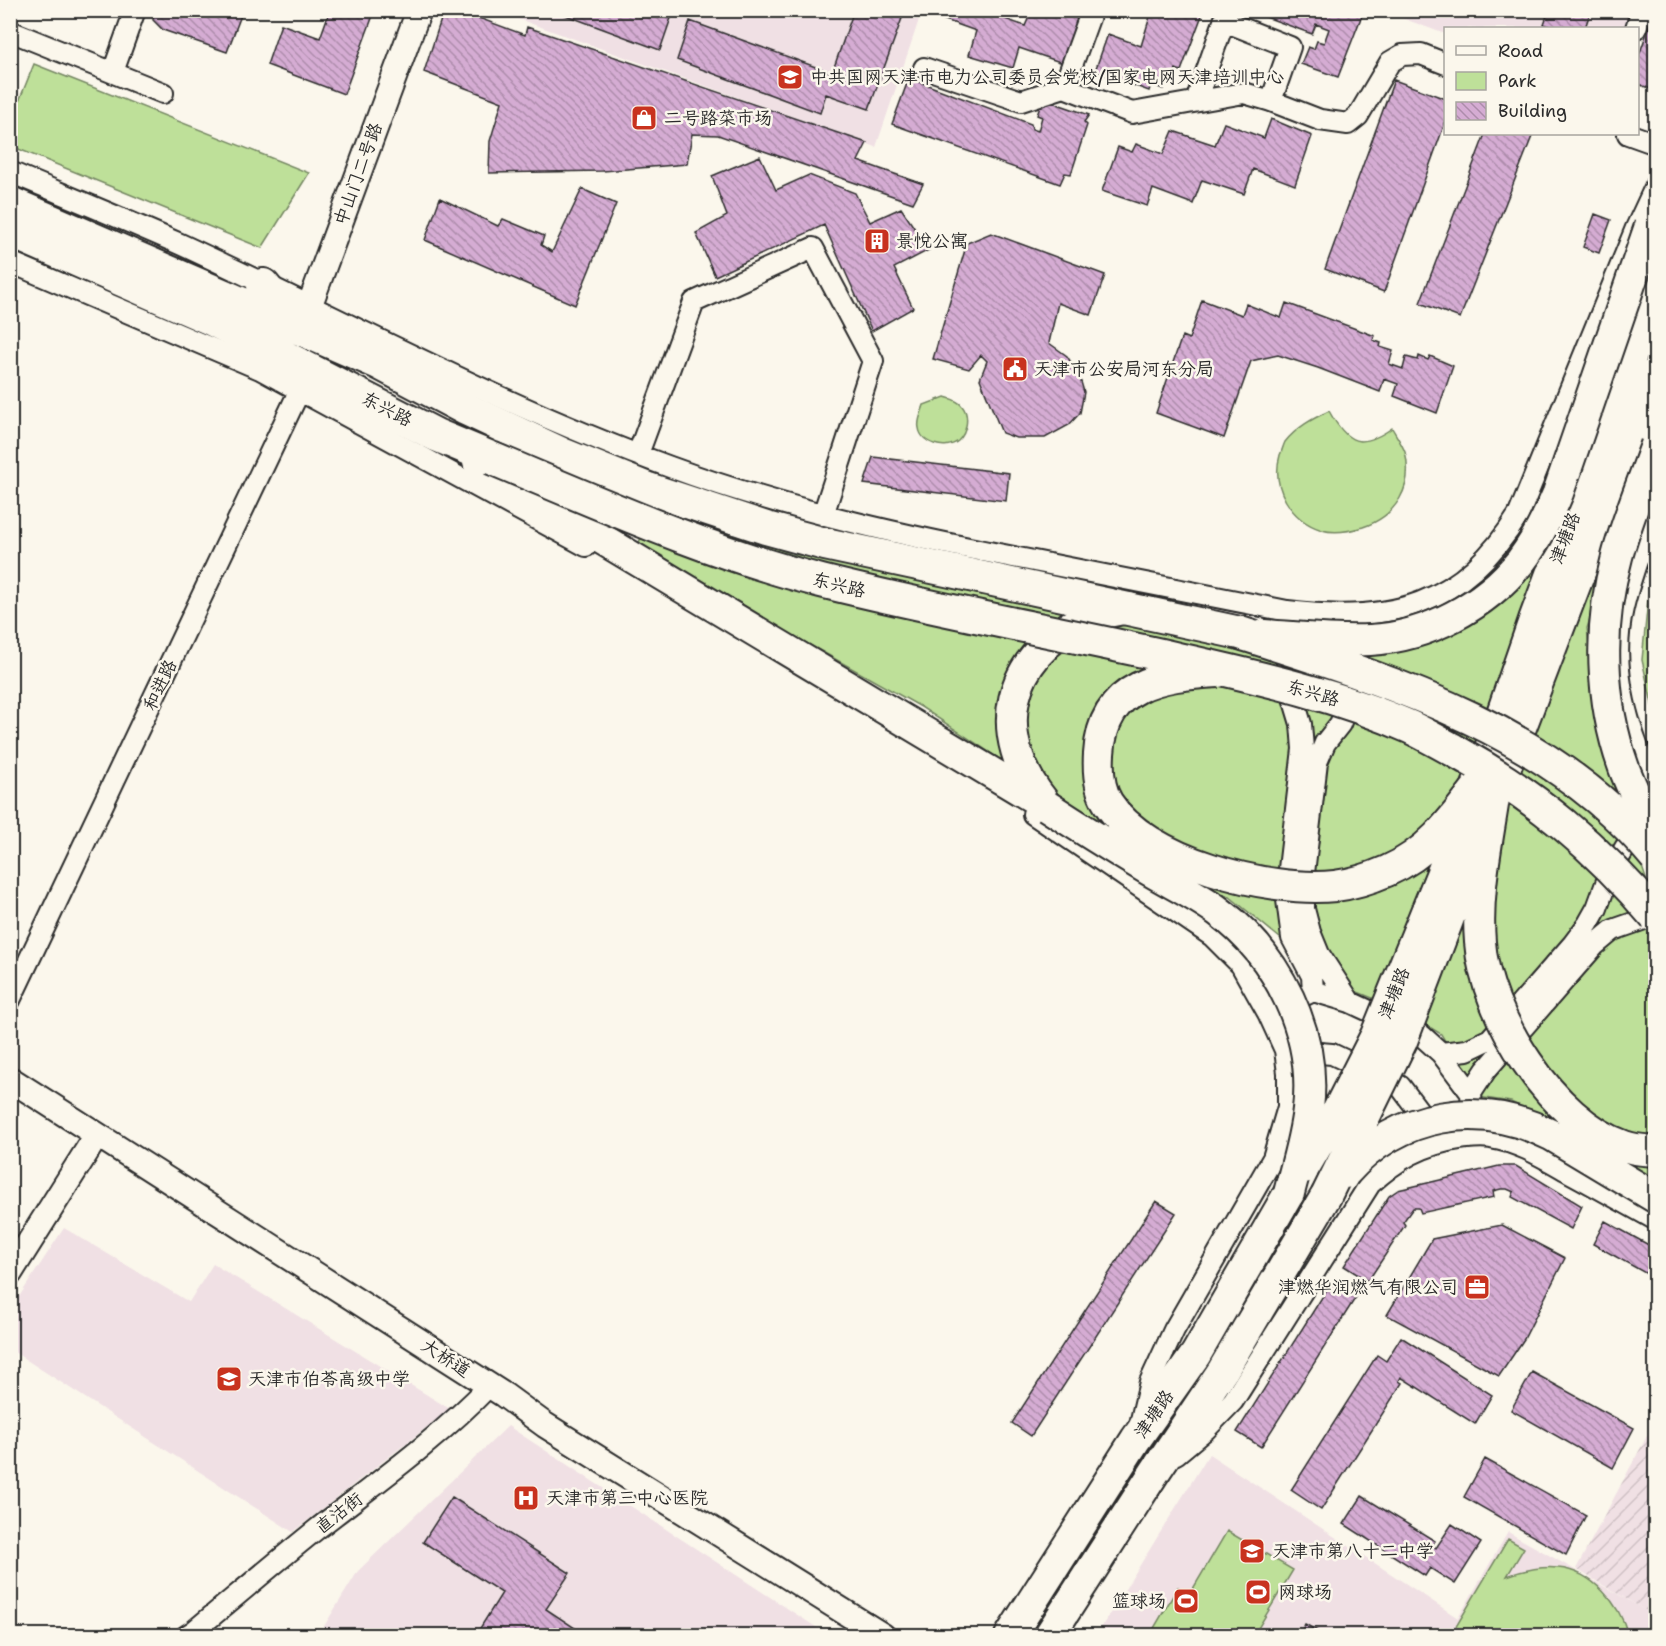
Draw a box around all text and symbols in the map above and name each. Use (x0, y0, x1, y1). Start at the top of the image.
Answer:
legend (1444, 27, 1639, 135)
text: Road (1498, 39, 1543, 63)
school or university icon: 中共国网天津市电力公司委员会党校/国家电网天津培训中心 (775, 62, 805, 92)
place label: 中共国网天津市电力公司委员会党校/国家电网天津培训中心 (810, 65, 1284, 89)
text: Park (1498, 69, 1537, 93)
text: Building (1498, 99, 1567, 123)
shop icon: 二号路菜市场 (629, 103, 659, 133)
place label: 二号路菜市场 (664, 106, 772, 130)
street label: 中山门二号路 (328, 119, 388, 229)
building icon: 景悦公寓 (862, 226, 892, 256)
place label: 景悦公寓 (896, 229, 968, 253)
public building icon: 天津市公安局河东分局 (1000, 354, 1030, 384)
place label: 天津市公安局河东分局 (1034, 357, 1214, 381)
street label: 东兴路 (357, 386, 417, 432)
street label: 津塘路 (1544, 508, 1586, 568)
street label: 东兴路 (810, 567, 868, 603)
street label: 和进路 (138, 655, 182, 715)
street label: 东兴路 (1284, 674, 1342, 712)
street label: 津塘路 (1373, 963, 1415, 1023)
office icon: 津燃华润燃气有限公司 (1462, 1272, 1492, 1302)
place label: 津燃华润燃气有限公司 (1278, 1275, 1458, 1299)
street label: 大桥道 (417, 1333, 475, 1383)
school or university icon: 天津市伯苓高级中学 (214, 1364, 244, 1394)
place label: 天津市伯苓高级中学 (248, 1367, 410, 1391)
street label: 津塘路 (1129, 1385, 1179, 1443)
hospital icon: 天津市第三中心医院 (511, 1483, 541, 1513)
place label: 天津市第三中心医院 (546, 1486, 708, 1510)
street label: 直沽街 (310, 1487, 368, 1539)
school or university icon: 天津市第八十二中学 (1237, 1536, 1267, 1566)
place label: 天津市第八十二中学 (1272, 1539, 1434, 1563)
sports icon: 网球场 (1243, 1577, 1273, 1607)
place label: 网球场 (1278, 1580, 1332, 1604)
sports icon: 篮球场 (1171, 1586, 1201, 1616)
place label: 篮球场 (1112, 1589, 1166, 1613)

